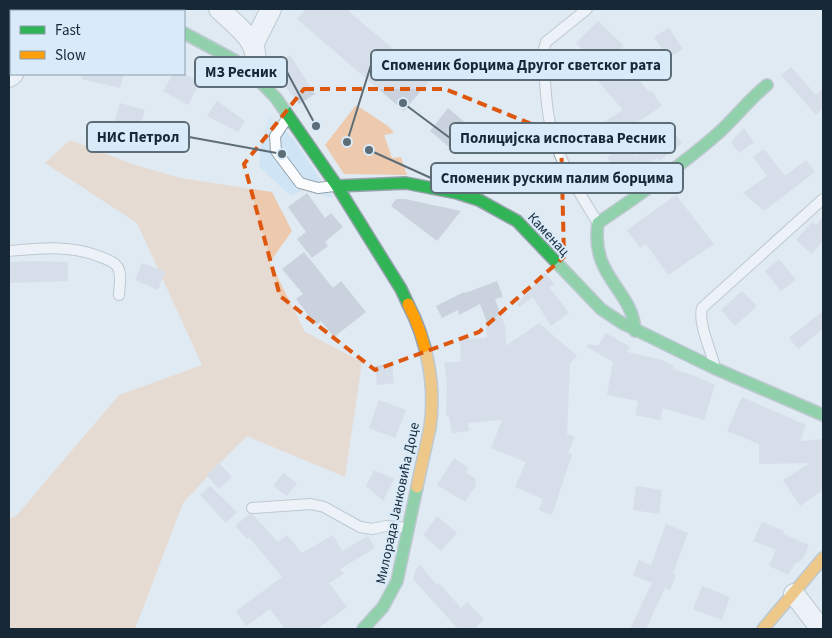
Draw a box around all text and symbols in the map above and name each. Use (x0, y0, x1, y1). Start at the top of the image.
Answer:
legend (10, 10, 185, 75)
text: Fast (55, 20, 81, 41)
text: Slow (55, 45, 86, 66)
callout: Споменик борцима Другог светског рата (371, 50, 671, 80)
text: Споменик борцима Другог светског рата (381, 55, 661, 76)
callout: МЗ Ресник (195, 57, 287, 87)
text: МЗ Ресник (205, 62, 278, 83)
callout: НИС Петрол (87, 122, 189, 152)
callout: Полицијска испостава Ресник (450, 123, 675, 153)
text: НИС Петрол (97, 127, 179, 148)
text: Полицијска испостава Ресник (460, 128, 667, 149)
callout: Споменик руским палим борцима (431, 163, 683, 193)
text: Споменик руским палим борцима (441, 168, 673, 189)
street label: Каменац (523, 208, 574, 261)
street label: Милорада Јанковића Доце (371, 420, 425, 586)

